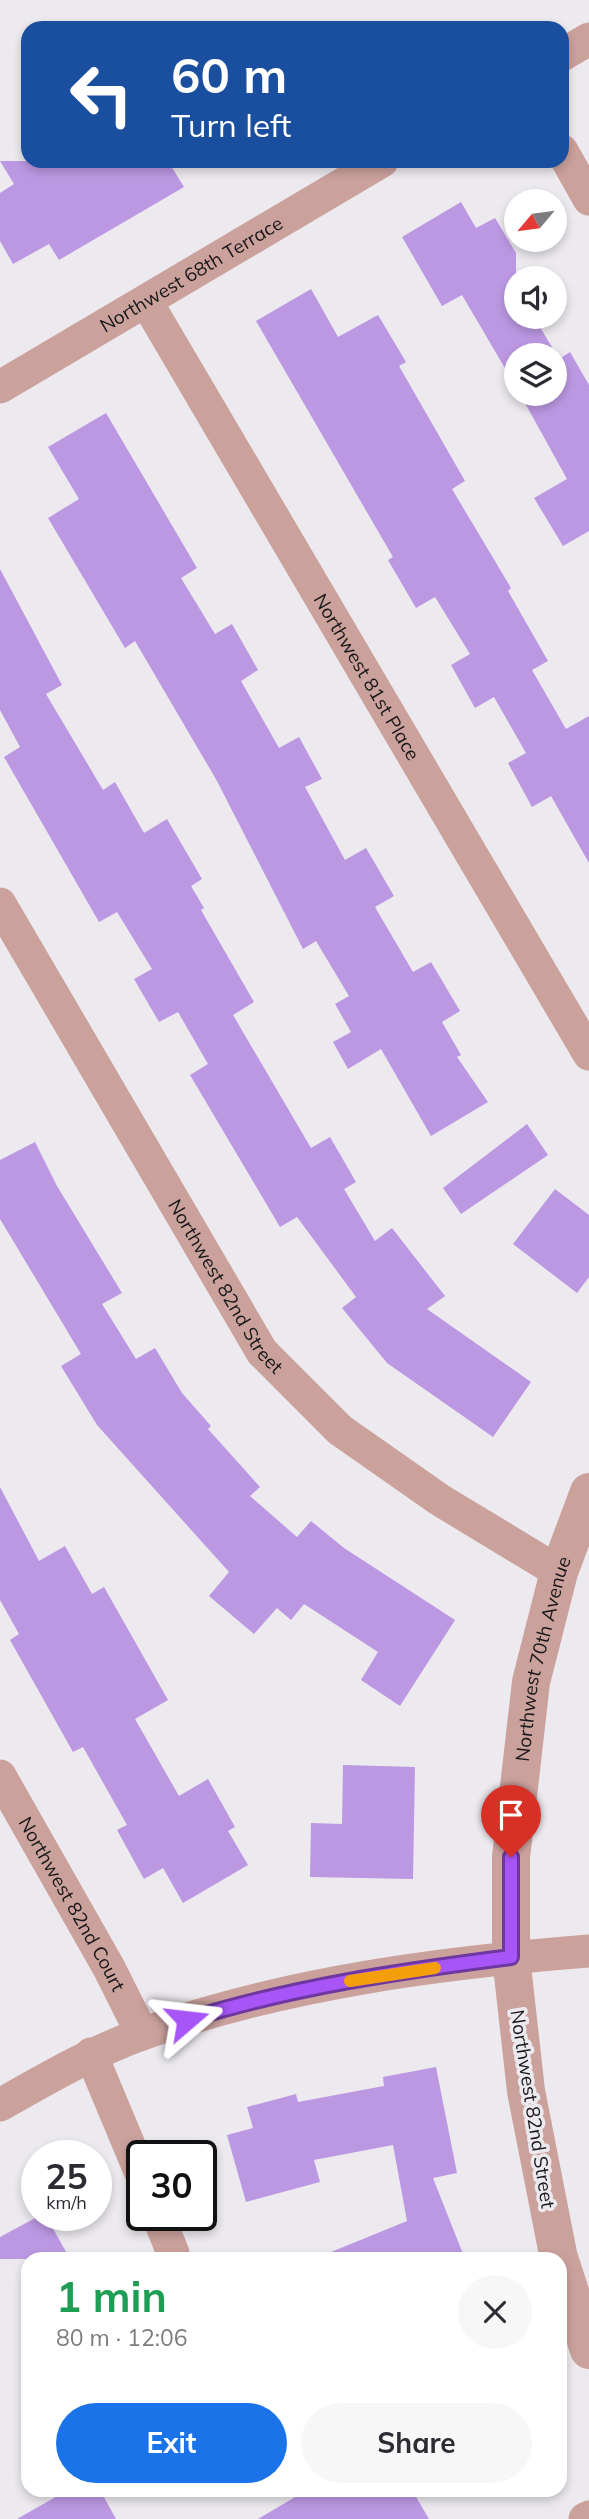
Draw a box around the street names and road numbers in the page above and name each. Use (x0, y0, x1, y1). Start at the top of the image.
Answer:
street label: Northwest 68th Terrace (95, 211, 287, 337)
street label: Northwest 81st Place (309, 589, 425, 765)
street label: Northwest 82nd Street (163, 1195, 289, 1379)
street label: Northwest 70th Avenue (510, 1553, 576, 1763)
street label: Northwest 82nd Court (14, 1813, 131, 1996)
street label: Northwest 82nd Street (505, 2008, 561, 2210)

